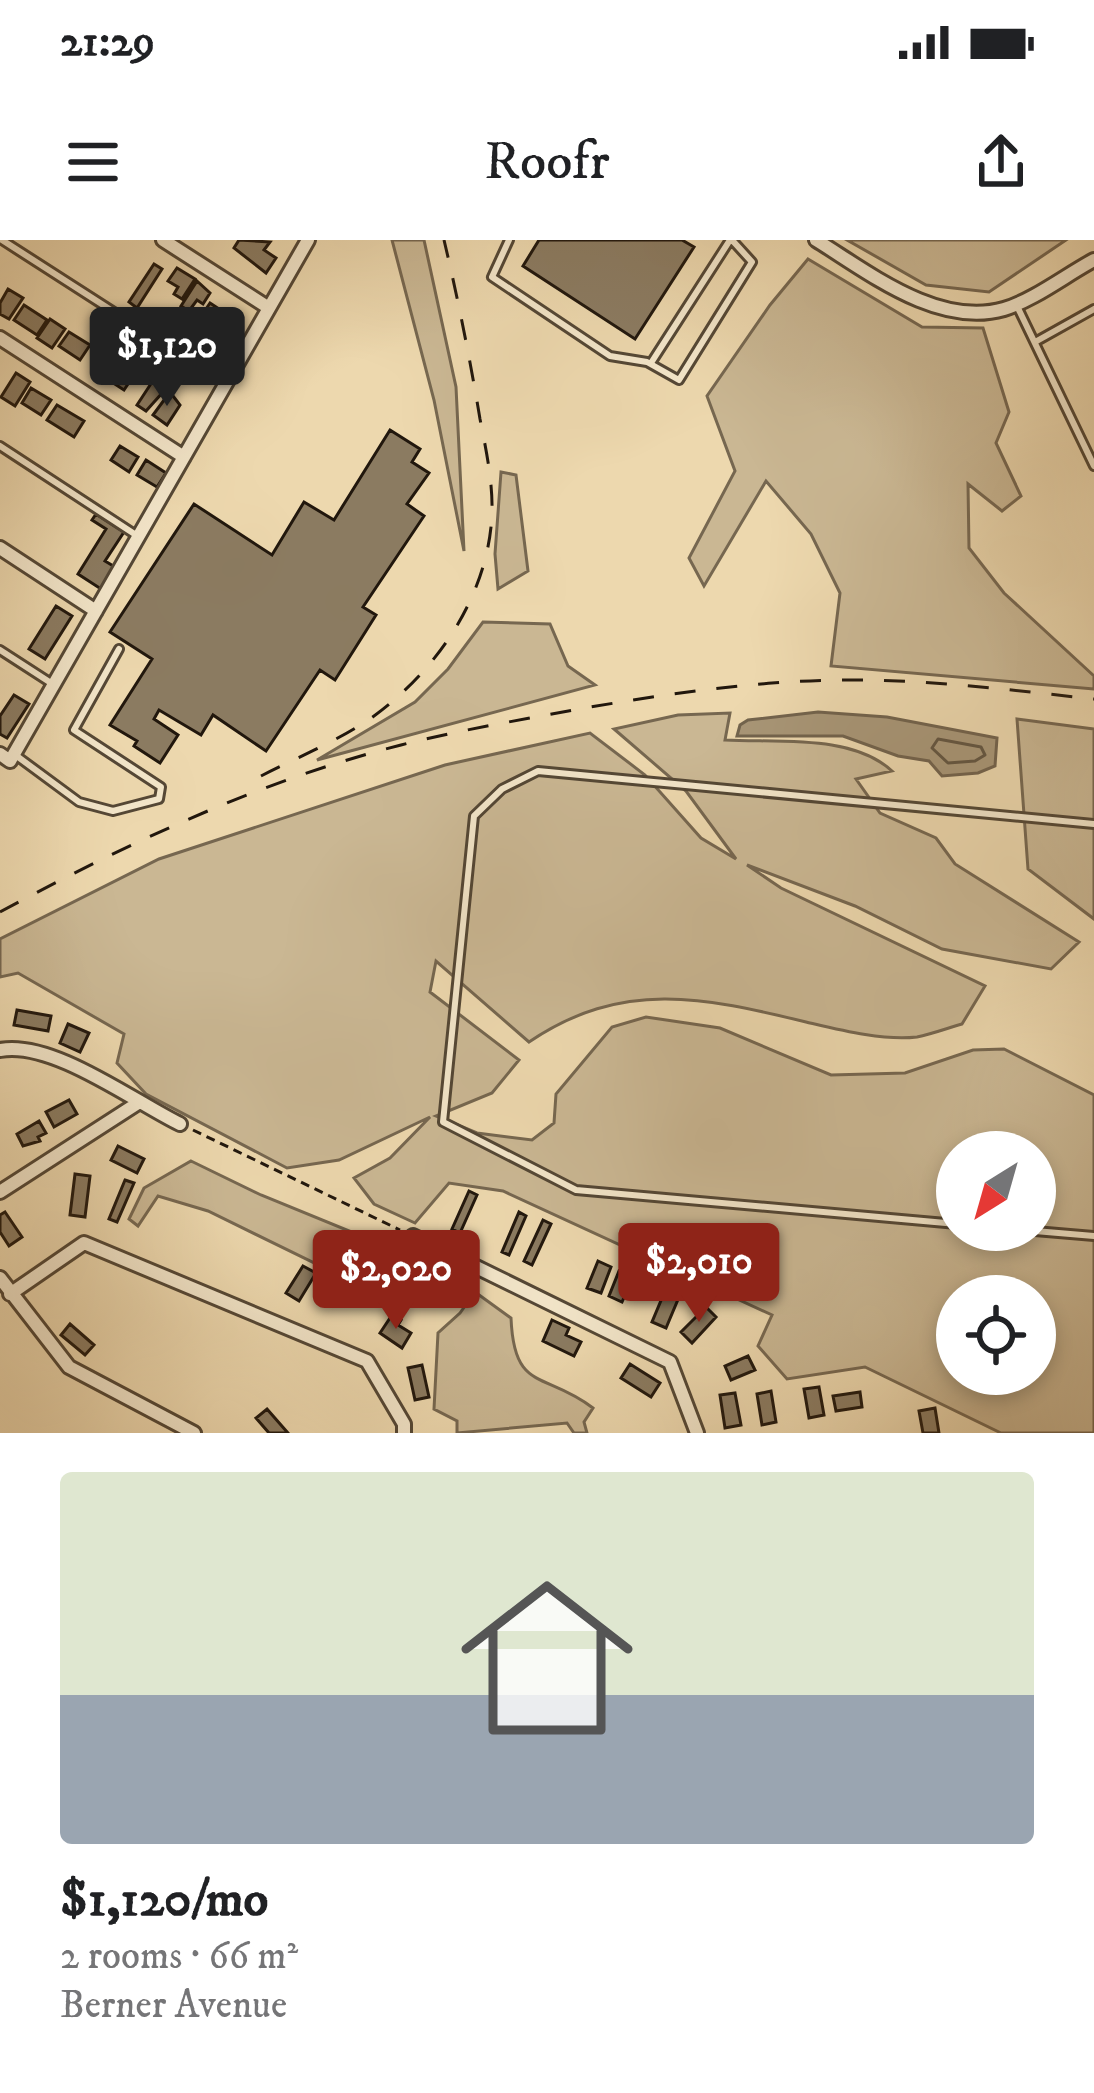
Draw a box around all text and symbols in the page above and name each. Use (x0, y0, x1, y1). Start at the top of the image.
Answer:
text: 21:29 (60, 14, 155, 70)
icon: menu (60, 129, 126, 195)
text: Roofr (484, 129, 610, 196)
icon: share (968, 129, 1034, 195)
pin: $1,120 (69, 307, 265, 409)
text: $1,120 (117, 321, 217, 370)
north arrow (936, 1131, 1056, 1251)
map controls (936, 1131, 1056, 1395)
pin: $2,010 (601, 1223, 797, 1325)
pin: $2,020 (298, 1230, 494, 1332)
text: $2,010 (645, 1237, 753, 1286)
text: $2,020 (340, 1244, 452, 1293)
button: locate (936, 1275, 1056, 1395)
icon: home (439, 1550, 655, 1766)
text: $1,120/mo (60, 1868, 268, 1932)
text: 2 rooms · 66 m² (60, 1932, 298, 1981)
text: Berner Avenue (60, 1981, 287, 2030)

